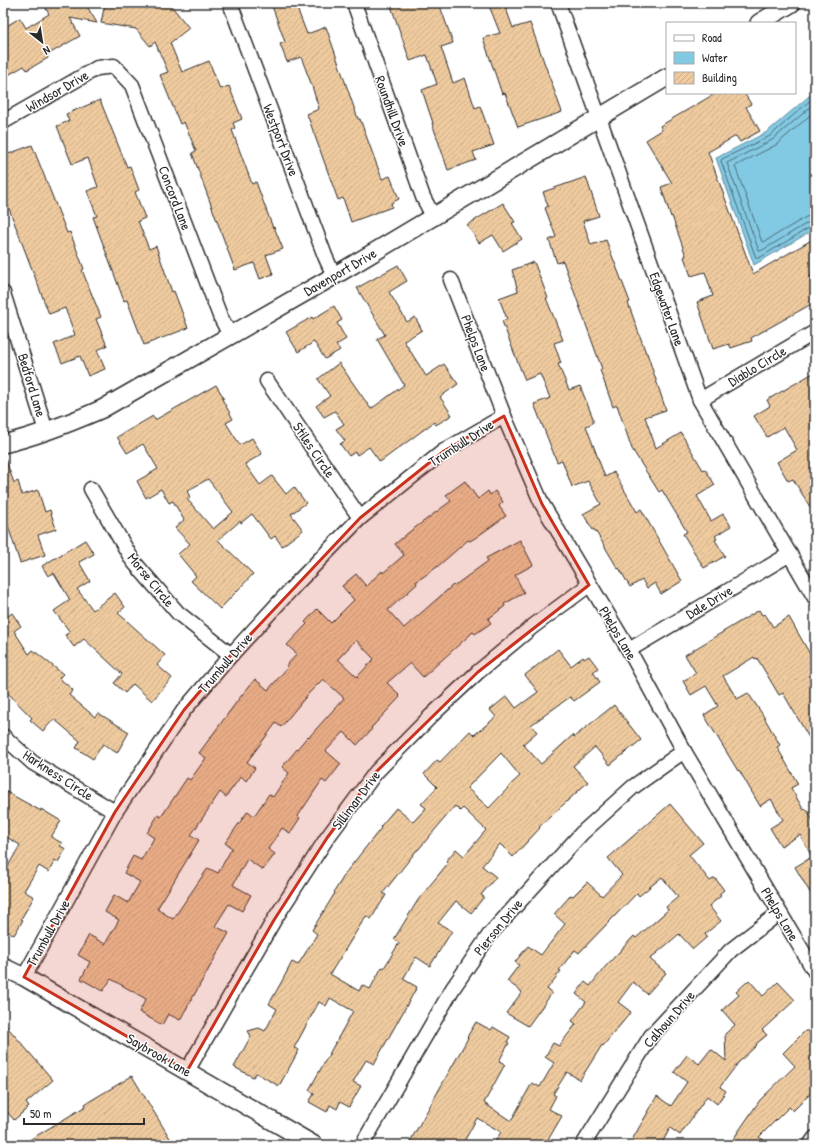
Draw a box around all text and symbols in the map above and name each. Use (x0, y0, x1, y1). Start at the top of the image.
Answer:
north arrow (22, 22, 62, 62)
legend (666, 22, 796, 94)
text: Road (702, 29, 722, 46)
text: N (41, 43, 53, 58)
text: Water (702, 49, 728, 66)
street label: Windsor Drive (22, 65, 92, 116)
text: Building (702, 69, 737, 86)
street label: Roundhill Drive (371, 73, 414, 149)
street label: Westport Drive (258, 101, 304, 179)
street label: Concord Lane (155, 163, 197, 233)
street label: Davenport Drive (300, 243, 380, 301)
street label: Edgewater Lane (644, 269, 690, 349)
street label: Phelps Lane (456, 312, 496, 375)
street label: Diablo Circle (724, 341, 790, 390)
street label: Bedford Lane (14, 351, 51, 419)
street label: Trumbull Drive (425, 414, 497, 471)
street label: Stiles Circle (289, 418, 340, 482)
street label: Morse Circle (124, 549, 179, 611)
street label: Dale Drive (682, 580, 736, 623)
street label: Phelps Lane (594, 603, 642, 664)
street label: Trumbull Drive (193, 628, 256, 697)
street label: Harkness Circle (20, 745, 97, 805)
street label: Silliman Drive (327, 766, 384, 833)
street label: Phelps Lane (756, 884, 804, 945)
street label: Pierson Drive (469, 894, 527, 959)
street label: Trumbull Drive (21, 895, 74, 970)
street label: Calhoun Drive (639, 986, 699, 1051)
street label: Saybrook Lane (123, 1028, 196, 1082)
scale bar (24, 1100, 144, 1126)
text: 50 m (30, 1105, 51, 1122)

